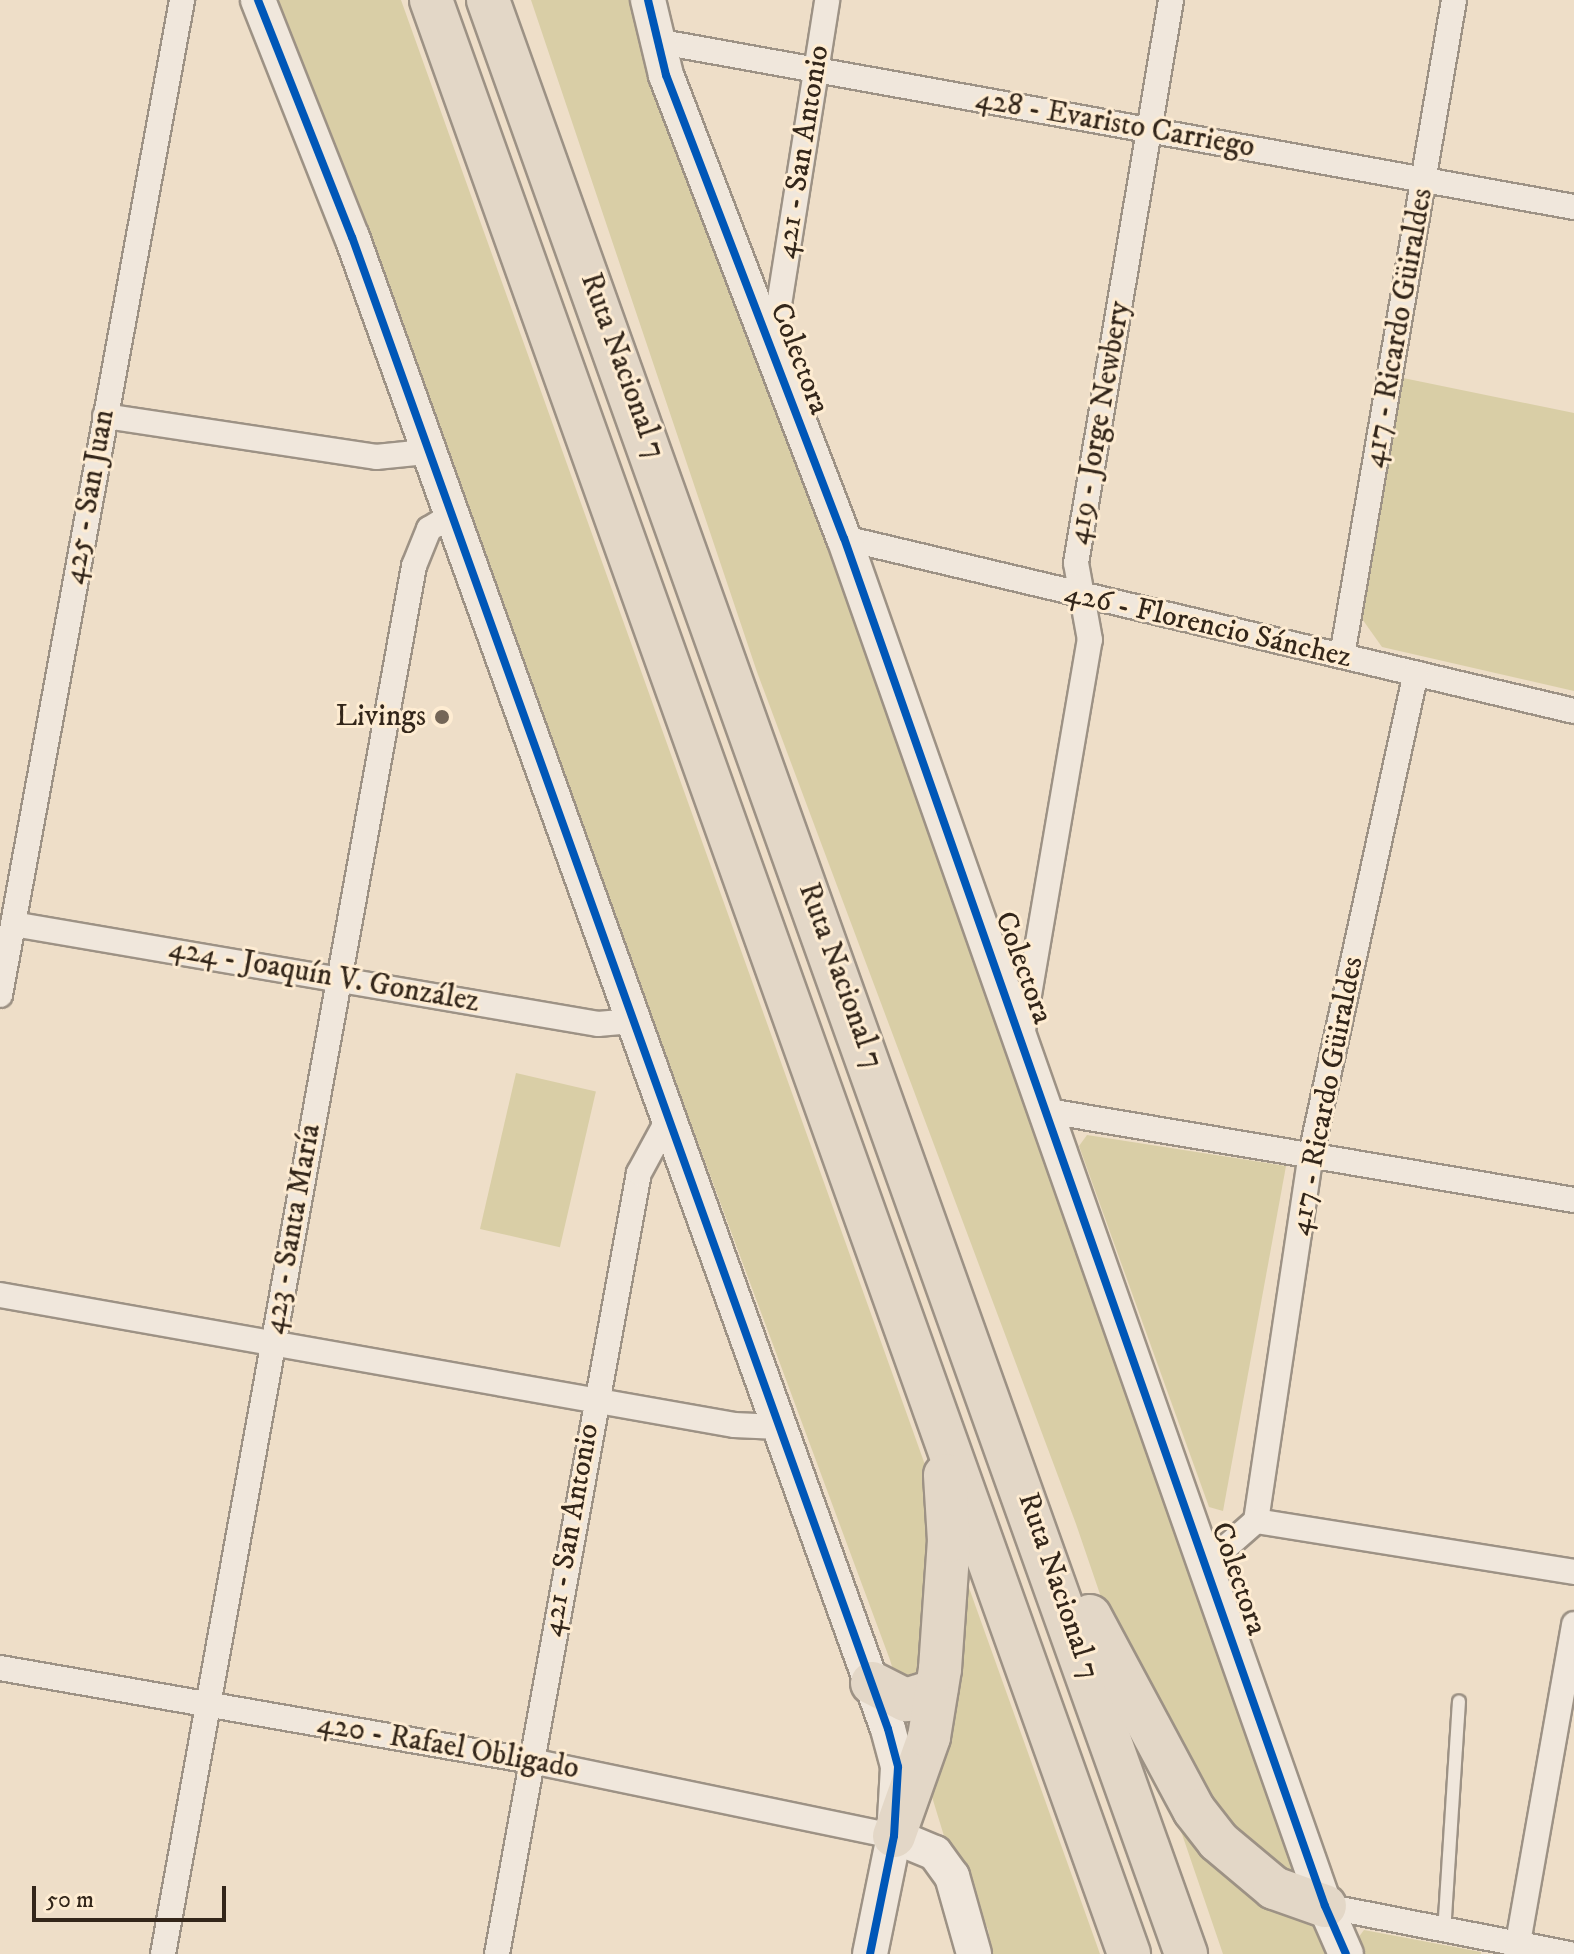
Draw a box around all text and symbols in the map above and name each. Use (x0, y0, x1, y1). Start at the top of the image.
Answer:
street label: 421 - San Antonio (768, 43, 838, 261)
street label: 428 - Evaristo Carriego (973, 82, 1257, 166)
street label: 417 - Ricardo Güiraldes (1357, 185, 1441, 471)
street label: Ruta Nacional 7 (572, 268, 672, 464)
street label: Colectora (761, 298, 837, 420)
street label: 419 - Jorge Newbery (1061, 299, 1139, 547)
street label: 425 - San Juan (57, 407, 123, 587)
street label: 426 - Florencio Sánchez (1061, 575, 1355, 677)
place label: Livings (335, 699, 426, 735)
marker: Livings (433, 708, 451, 726)
street label: Ruta Nacional 7 (790, 878, 890, 1074)
street label: Colectora (986, 907, 1060, 1029)
street label: 424 - Joaquín V. González (166, 931, 482, 1021)
street label: 417 - Ricardo Güiraldes (1282, 954, 1372, 1238)
street label: 423 - Santa María (257, 1121, 329, 1337)
street label: 421 - San Antonio (535, 1421, 607, 1639)
street label: Ruta Nacional 7 (1009, 1488, 1107, 1684)
street label: Colectora (1202, 1518, 1274, 1640)
street label: 420 - Rafael Obligado (314, 1706, 582, 1788)
scale bar (36, 1870, 230, 1920)
text: 50 m (46, 1885, 94, 1915)

